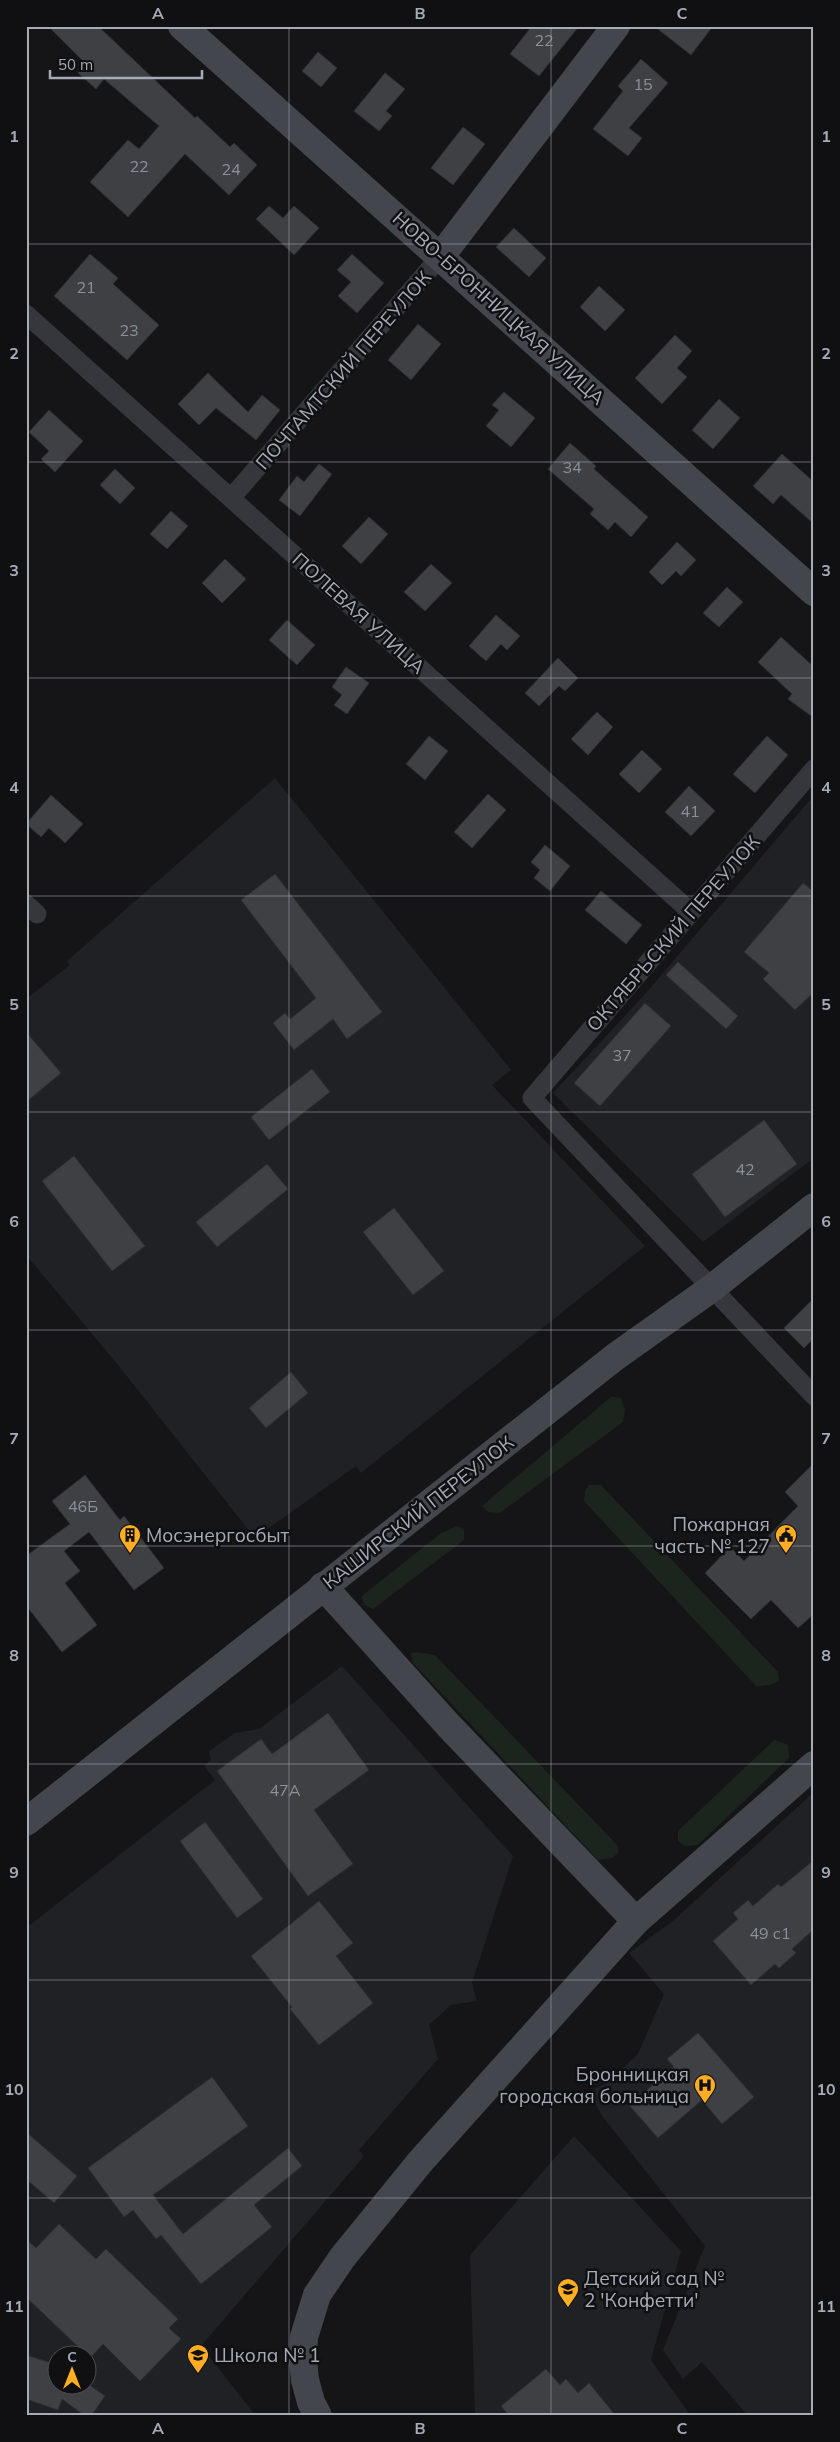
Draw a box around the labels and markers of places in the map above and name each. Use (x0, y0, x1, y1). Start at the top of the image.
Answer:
place label: Пожарная часть № 127 (654, 1512, 770, 1558)
building icon: Мосэнергосбыт (118, 1523, 142, 1554)
place label: Мосэнергосбыт (146, 1523, 290, 1547)
public building icon: Пожарная часть № 127 (774, 1523, 798, 1554)
place label: Бронницкая городская больница (499, 2062, 689, 2108)
hospital icon: Бронницкая городская больница (693, 2073, 717, 2104)
place label: Детский сад № 2 'Конфетти' (584, 2266, 724, 2312)
school or university icon: Детский сад № 2 'Конфетти' (556, 2277, 580, 2308)
school or university icon: Школа № 1 (186, 2343, 210, 2374)
place label: Школа № 1 (214, 2343, 320, 2367)

